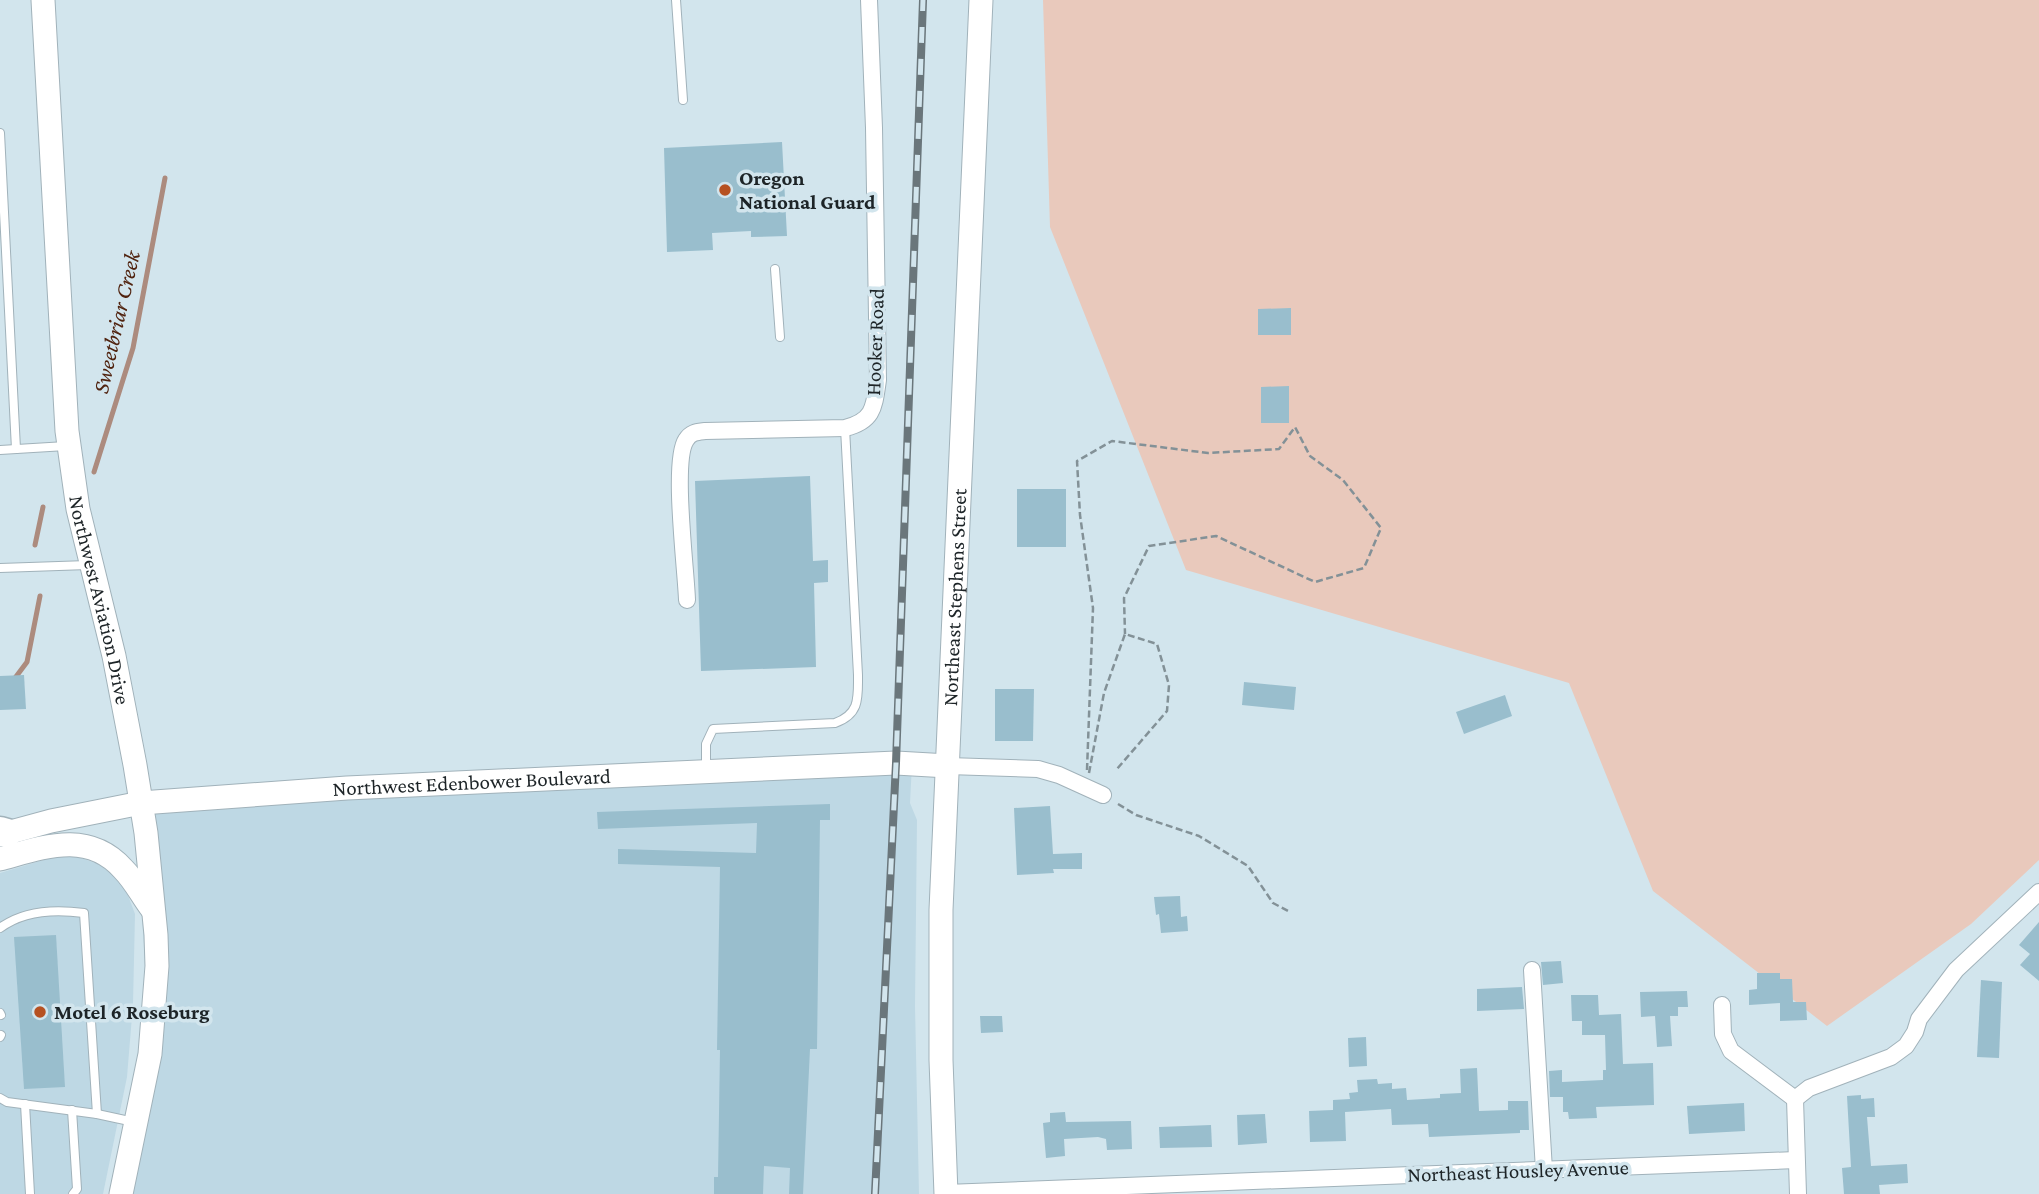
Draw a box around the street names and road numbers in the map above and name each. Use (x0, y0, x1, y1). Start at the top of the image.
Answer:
street label: Hooker Road (861, 288, 889, 396)
street label: Northeast Stephens Street (938, 487, 972, 707)
street label: Northwest Aviation Drive (64, 494, 135, 706)
street label: Northwest Edenbower Boulevard (332, 764, 611, 801)
street label: Northeast Housley Avenue (1407, 1155, 1629, 1187)

